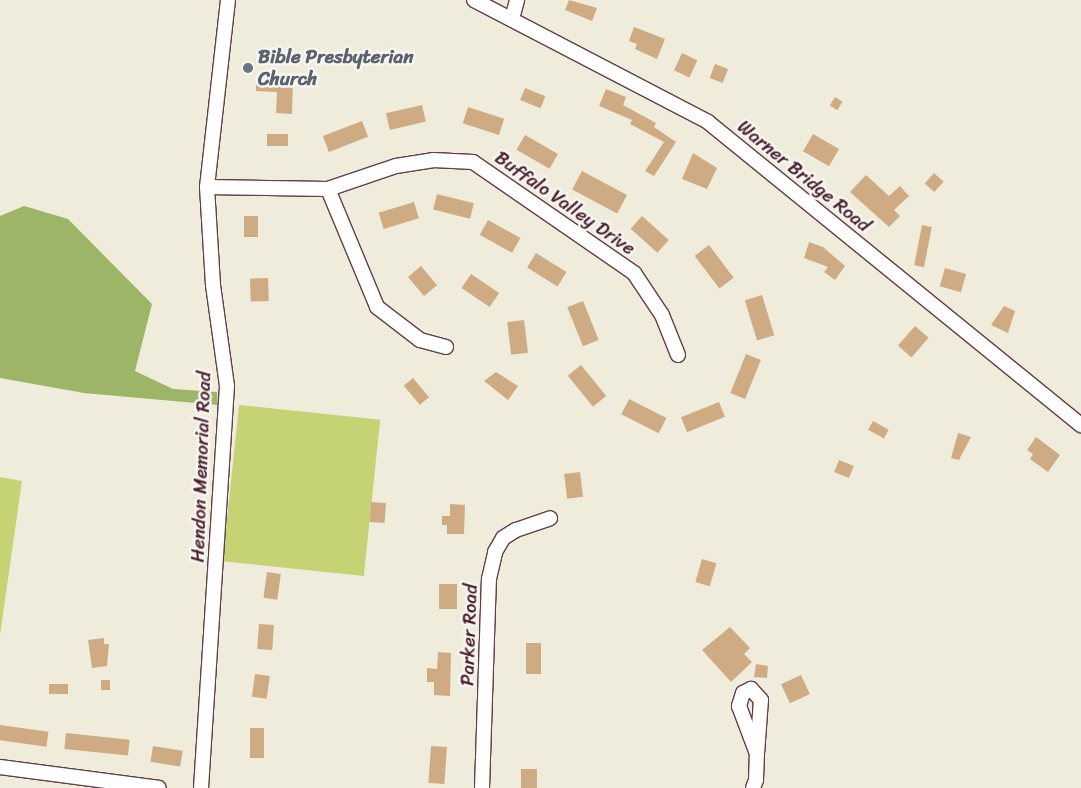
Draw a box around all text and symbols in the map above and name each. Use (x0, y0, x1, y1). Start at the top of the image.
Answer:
place label: Bible Presbyterian Church (258, 46, 415, 90)
marker: Bible Presbyterian Church (242, 62, 254, 74)
street label: Warner Bridge Road (733, 115, 875, 237)
street label: Buffalo Valley Drive (490, 146, 640, 260)
street label: Hendon Memorial Road (186, 371, 216, 563)
street label: Parker Road (456, 584, 482, 686)

